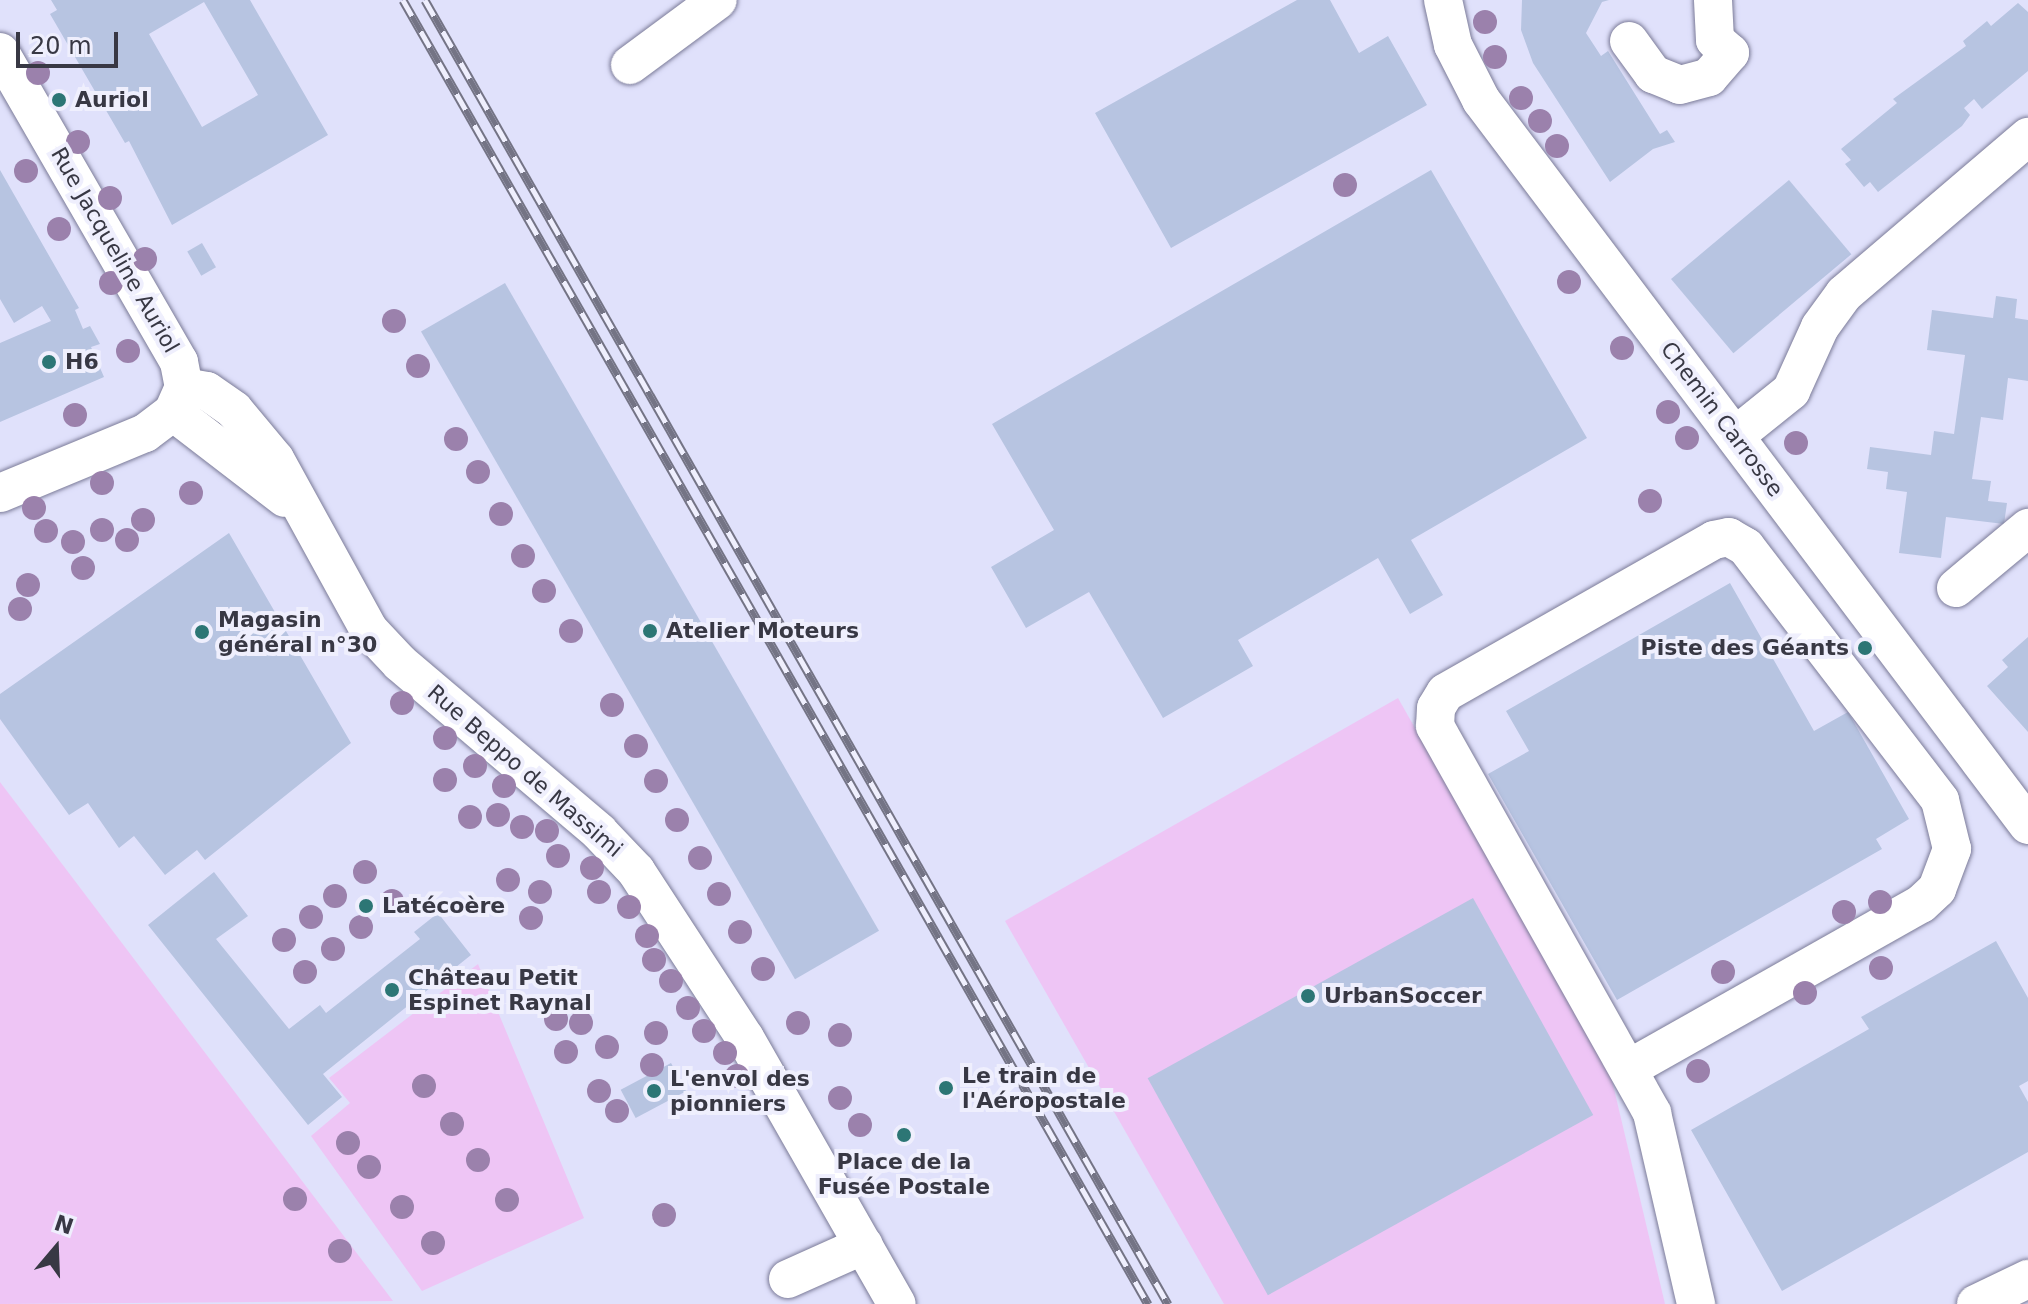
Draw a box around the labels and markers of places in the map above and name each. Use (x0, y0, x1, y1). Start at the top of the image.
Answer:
place label: Auriol (75, 87, 149, 113)
marker: Auriol (50, 91, 68, 109)
place label: H6 (65, 349, 99, 375)
marker: H6 (40, 353, 58, 371)
place label: Magasin général n°30 (218, 606, 377, 658)
place label: Atelier Moteurs (666, 618, 859, 644)
marker: Atelier Moteurs (641, 622, 659, 640)
marker: Magasin général n°30 (193, 623, 211, 641)
place label: Piste des Géants (1641, 635, 1849, 661)
marker: Piste des Géants (1856, 639, 1874, 657)
place label: Latécoère (382, 893, 505, 919)
marker: Latécoère (357, 897, 375, 915)
place label: Château Petit Espinet Raynal (408, 964, 592, 1016)
marker: Château Petit Espinet Raynal (383, 981, 401, 999)
place label: UrbanSoccer (1324, 983, 1482, 1009)
marker: UrbanSoccer (1299, 987, 1317, 1005)
place label: Le train de l'Aéropostale (962, 1062, 1126, 1114)
place label: L'envol des pionniers (670, 1065, 810, 1116)
marker: Le train de l'Aéropostale (937, 1079, 955, 1097)
marker: L'envol des pionniers (645, 1082, 663, 1100)
marker: Place de la Fusée Postale (895, 1126, 913, 1144)
place label: Place de la Fusée Postale (818, 1148, 990, 1200)

